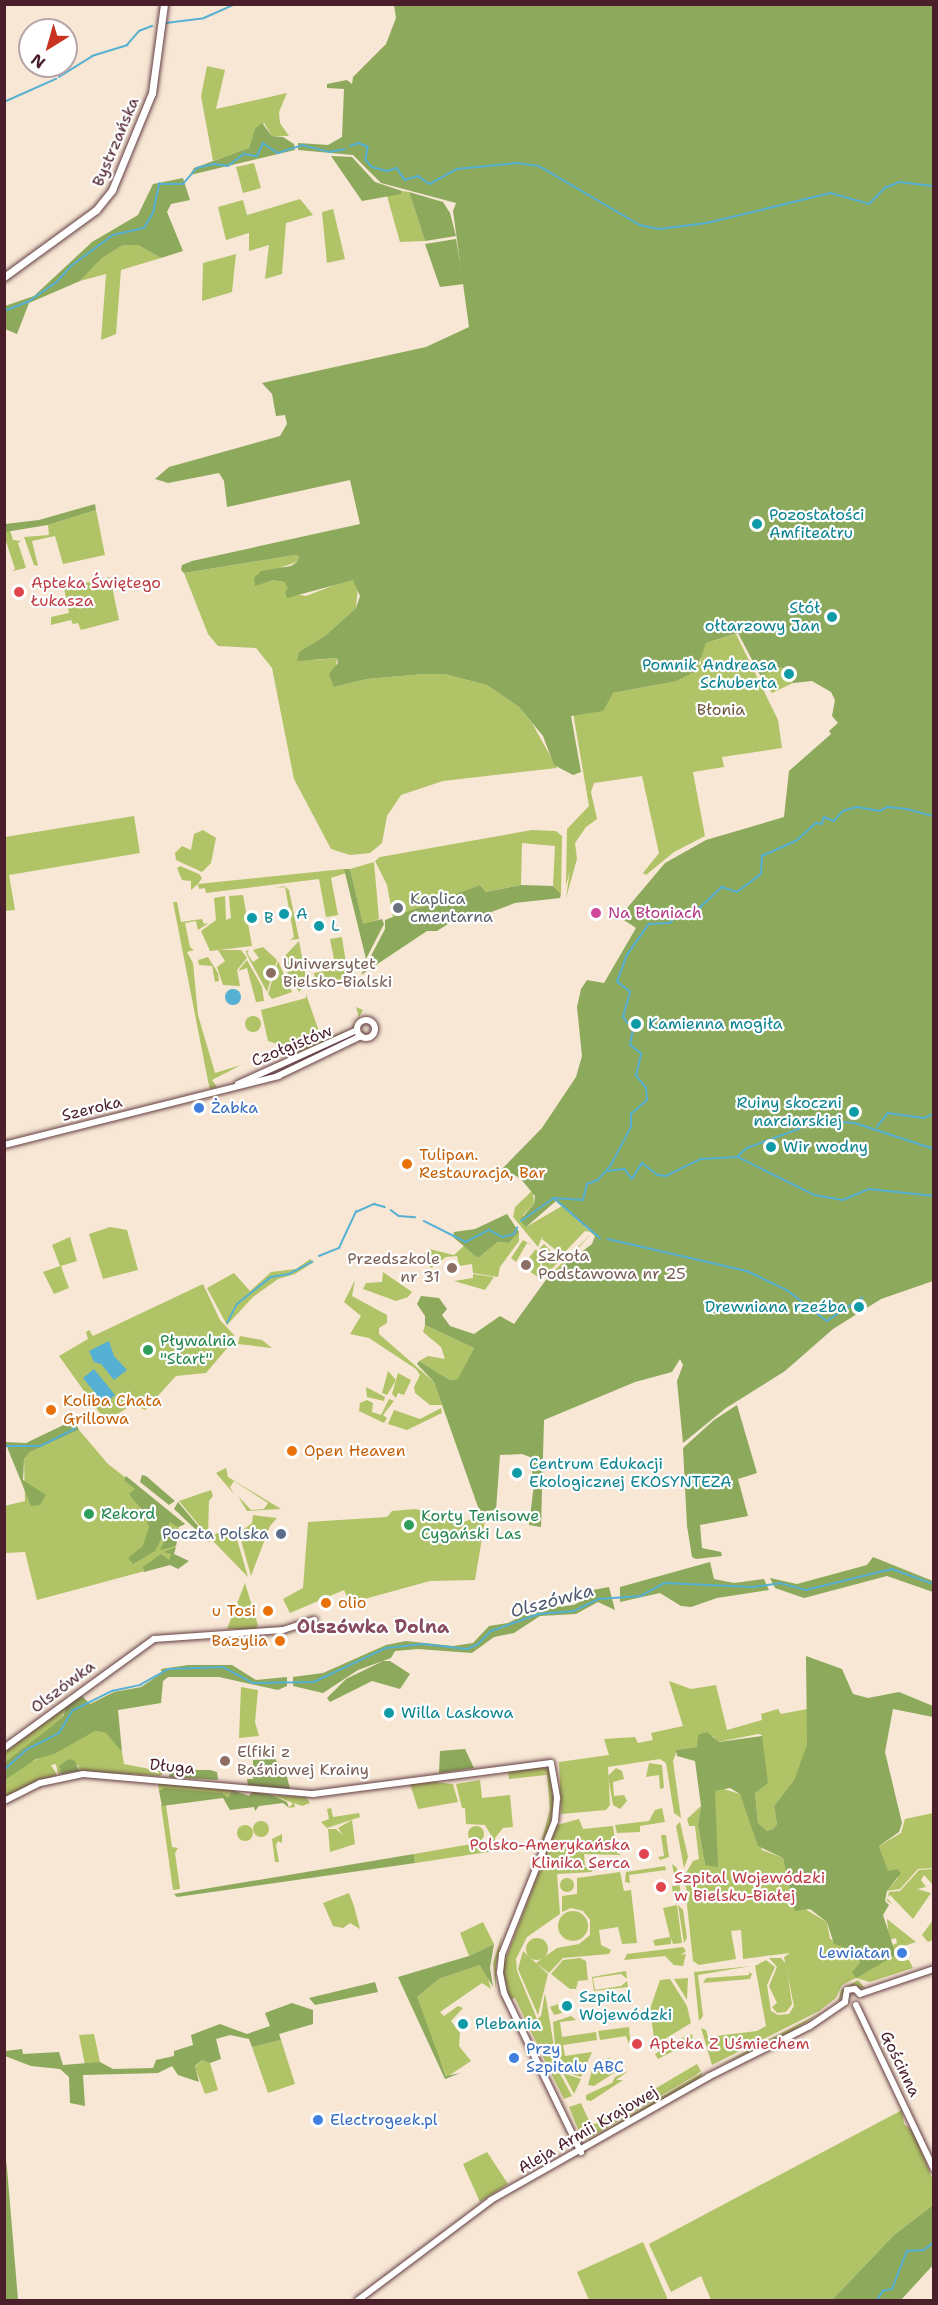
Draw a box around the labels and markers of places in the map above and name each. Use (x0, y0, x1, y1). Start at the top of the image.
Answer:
place label: Pozostałości Amfiteatru (769, 505, 865, 543)
marker: Pozostałości Amfiteatru (750, 517, 764, 531)
place label: Apteka Świętego Łukasza (31, 573, 161, 611)
marker: Apteka Świętego Łukasza (12, 585, 26, 599)
place label: Stół ołtarzowy Jan (705, 598, 820, 636)
marker: Stół ołtarzowy Jan (825, 610, 839, 624)
place label: Pomnik Andreasa Schuberta (642, 655, 777, 693)
marker: Pomnik Andreasa Schuberta (782, 667, 796, 681)
place label: Kaplica cmentarna (410, 889, 493, 927)
marker: Kaplica cmentarna (391, 901, 405, 915)
place label: Na Błoniach (608, 903, 702, 923)
place label: A (296, 904, 308, 924)
marker: Na Błoniach (589, 906, 603, 920)
marker: A (277, 907, 291, 921)
place label: B (264, 908, 273, 928)
marker: B (245, 911, 259, 925)
place label: L (331, 916, 340, 936)
marker: L (312, 919, 326, 933)
place label: Uniwersytet Bielsko-Bialski (283, 954, 392, 992)
marker: Uniwersytet Bielsko-Bialski (264, 966, 278, 980)
place label: Kamienna mogiła (648, 1014, 783, 1034)
marker: Kamienna mogiła (629, 1017, 643, 1031)
place label: Ruiny skoczni narciarskiej (737, 1093, 842, 1131)
place label: Żabka (211, 1098, 258, 1118)
marker: Żabka (192, 1101, 206, 1115)
marker: Ruiny skoczni narciarskiej (847, 1105, 861, 1119)
place label: Wir wodny (783, 1137, 868, 1157)
marker: Wir wodny (764, 1140, 778, 1154)
place label: Tulipan. Restauracja, Bar (419, 1145, 546, 1183)
marker: Tulipan. Restauracja, Bar (400, 1157, 414, 1171)
place label: Szkoła Podstawowa nr 25 (538, 1246, 686, 1284)
place label: Przedszkole nr 31 (347, 1249, 440, 1287)
marker: Szkoła Podstawowa nr 25 (519, 1258, 533, 1272)
marker: Przedszkole nr 31 (445, 1261, 459, 1275)
place label: Drewniana rzeźba (705, 1297, 847, 1317)
marker: Drewniana rzeźba (852, 1300, 866, 1314)
place label: Pływalnia "Start" (160, 1331, 236, 1369)
marker: Pływalnia "Start" (141, 1343, 155, 1357)
place label: Koliba Chata Grillowa (63, 1391, 162, 1429)
marker: Koliba Chata Grillowa (44, 1403, 58, 1417)
place label: Open Heaven (304, 1441, 406, 1461)
marker: Open Heaven (285, 1444, 299, 1458)
place label: Centrum Edukacji Ekologicznej EKOSYNTEZA (529, 1454, 732, 1492)
marker: Centrum Edukacji Ekologicznej EKOSYNTEZA (510, 1466, 524, 1480)
place label: Rekord (101, 1504, 156, 1524)
place label: Korty Tenisowe Cygański Las (421, 1506, 539, 1544)
marker: Rekord (82, 1507, 96, 1521)
marker: Korty Tenisowe Cygański Las (402, 1518, 416, 1532)
place label: Poczta Polska (162, 1524, 269, 1544)
marker: Poczta Polska (274, 1527, 288, 1541)
place label: olio (338, 1593, 366, 1613)
marker: olio (319, 1596, 333, 1610)
place label: u Tosi (212, 1601, 256, 1621)
marker: u Tosi (261, 1604, 275, 1618)
place label: Bazylia (212, 1631, 268, 1651)
marker: Bazylia (273, 1634, 287, 1648)
place label: Willa Laskowa (401, 1703, 513, 1723)
marker: Willa Laskowa (382, 1706, 396, 1720)
place label: Elfiki z Baśniowej Krainy (237, 1742, 369, 1780)
marker: Elfiki z Baśniowej Krainy (218, 1754, 232, 1768)
place label: Polsko-Amerykańska Klinika Serca (469, 1835, 630, 1873)
marker: Polsko-Amerykańska Klinika Serca (635, 1845, 653, 1863)
place label: Szpital Wojewódzki w Bielsku-Białej (674, 1868, 825, 1906)
marker: Szpital Wojewódzki w Bielsku-Białej (652, 1878, 670, 1896)
place label: Lewiatan (819, 1943, 890, 1963)
marker: Lewiatan (895, 1946, 909, 1960)
place label: Szpital Wojewódzki (579, 1987, 672, 2025)
marker: Szpital Wojewódzki (560, 1999, 574, 2013)
place label: Plebania (475, 2014, 541, 2034)
marker: Plebania (456, 2017, 470, 2031)
place label: Apteka Z Uśmiechem (649, 2034, 809, 2054)
marker: Apteka Z Uśmiechem (630, 2037, 644, 2051)
place label: Przy Szpitalu ABC (526, 2039, 624, 2077)
marker: Przy Szpitalu ABC (507, 2051, 521, 2065)
place label: Electrogeek.pl (330, 2110, 438, 2130)
marker: Electrogeek.pl (311, 2113, 325, 2127)

